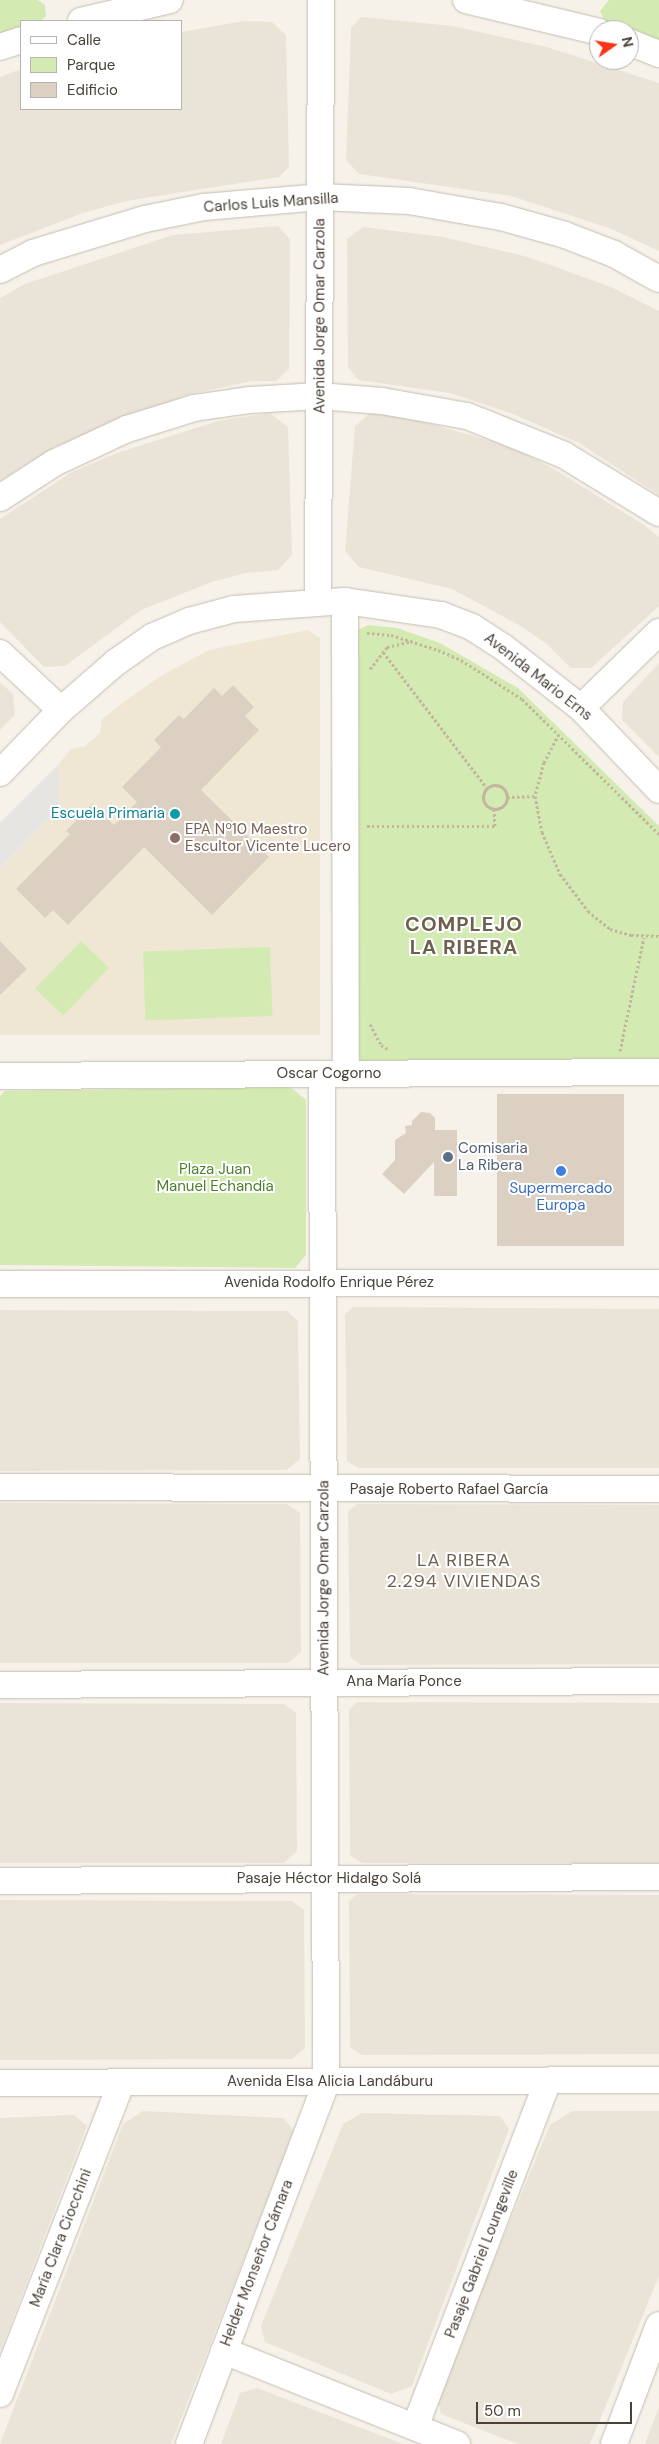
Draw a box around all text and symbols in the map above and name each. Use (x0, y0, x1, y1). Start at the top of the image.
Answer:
legend (20, 20, 182, 110)
north arrow (589, 20, 639, 70)
text: Calle (67, 30, 101, 50)
text: N (618, 35, 638, 49)
text: Parque (67, 55, 115, 75)
text: Edificio (67, 80, 118, 100)
street label: Carlos Luis Mansilla (203, 189, 339, 217)
street label: Avenida Jorge Omar Carzola (311, 218, 329, 414)
street label: Avenida Mario Erns (480, 629, 596, 725)
place label: Escuela Primaria (51, 805, 165, 823)
marker: Escuela Primaria (169, 808, 181, 820)
place label: EPA Nº10 Maestro Escultor Vicente Lucero (185, 820, 351, 855)
marker: EPA Nº10 Maestro Escultor Vicente Lucero (169, 832, 181, 844)
district label: COMPLEJO LA RIBERA (404, 912, 524, 959)
street label: Oscar Cogorno (277, 1065, 381, 1083)
place label: Comisaria La Ribera (458, 1139, 528, 1174)
marker: Comisaria La Ribera (442, 1151, 454, 1163)
park label: Plaza Juan Manuel Echandía (156, 1160, 274, 1195)
marker: Supermercado Europa (555, 1165, 567, 1177)
place label: Supermercado Europa (510, 1179, 612, 1214)
street label: Avenida Rodolfo Enrique Pérez (224, 1274, 434, 1292)
street label: Avenida Jorge Omar Carzola (315, 1480, 333, 1676)
street label: Pasaje Roberto Rafael García (350, 1481, 548, 1499)
district label: LA RIBERA 2.294 VIVIENDAS (385, 1550, 543, 1592)
street label: Ana María Ponce (346, 1673, 462, 1691)
street label: Pasaje Héctor Hidalgo Solá (237, 1870, 421, 1888)
street label: Avenida Elsa Alicia Landáburu (227, 2073, 433, 2091)
street label: María Clara Ciocchini (26, 2166, 96, 2310)
street label: Pasaje Gabriel Loungeville (442, 2167, 522, 2341)
street label: Helder Monseñor Cámara (217, 2177, 297, 2349)
scale bar (479, 2392, 635, 2424)
text: 50 m (484, 2401, 521, 2421)

